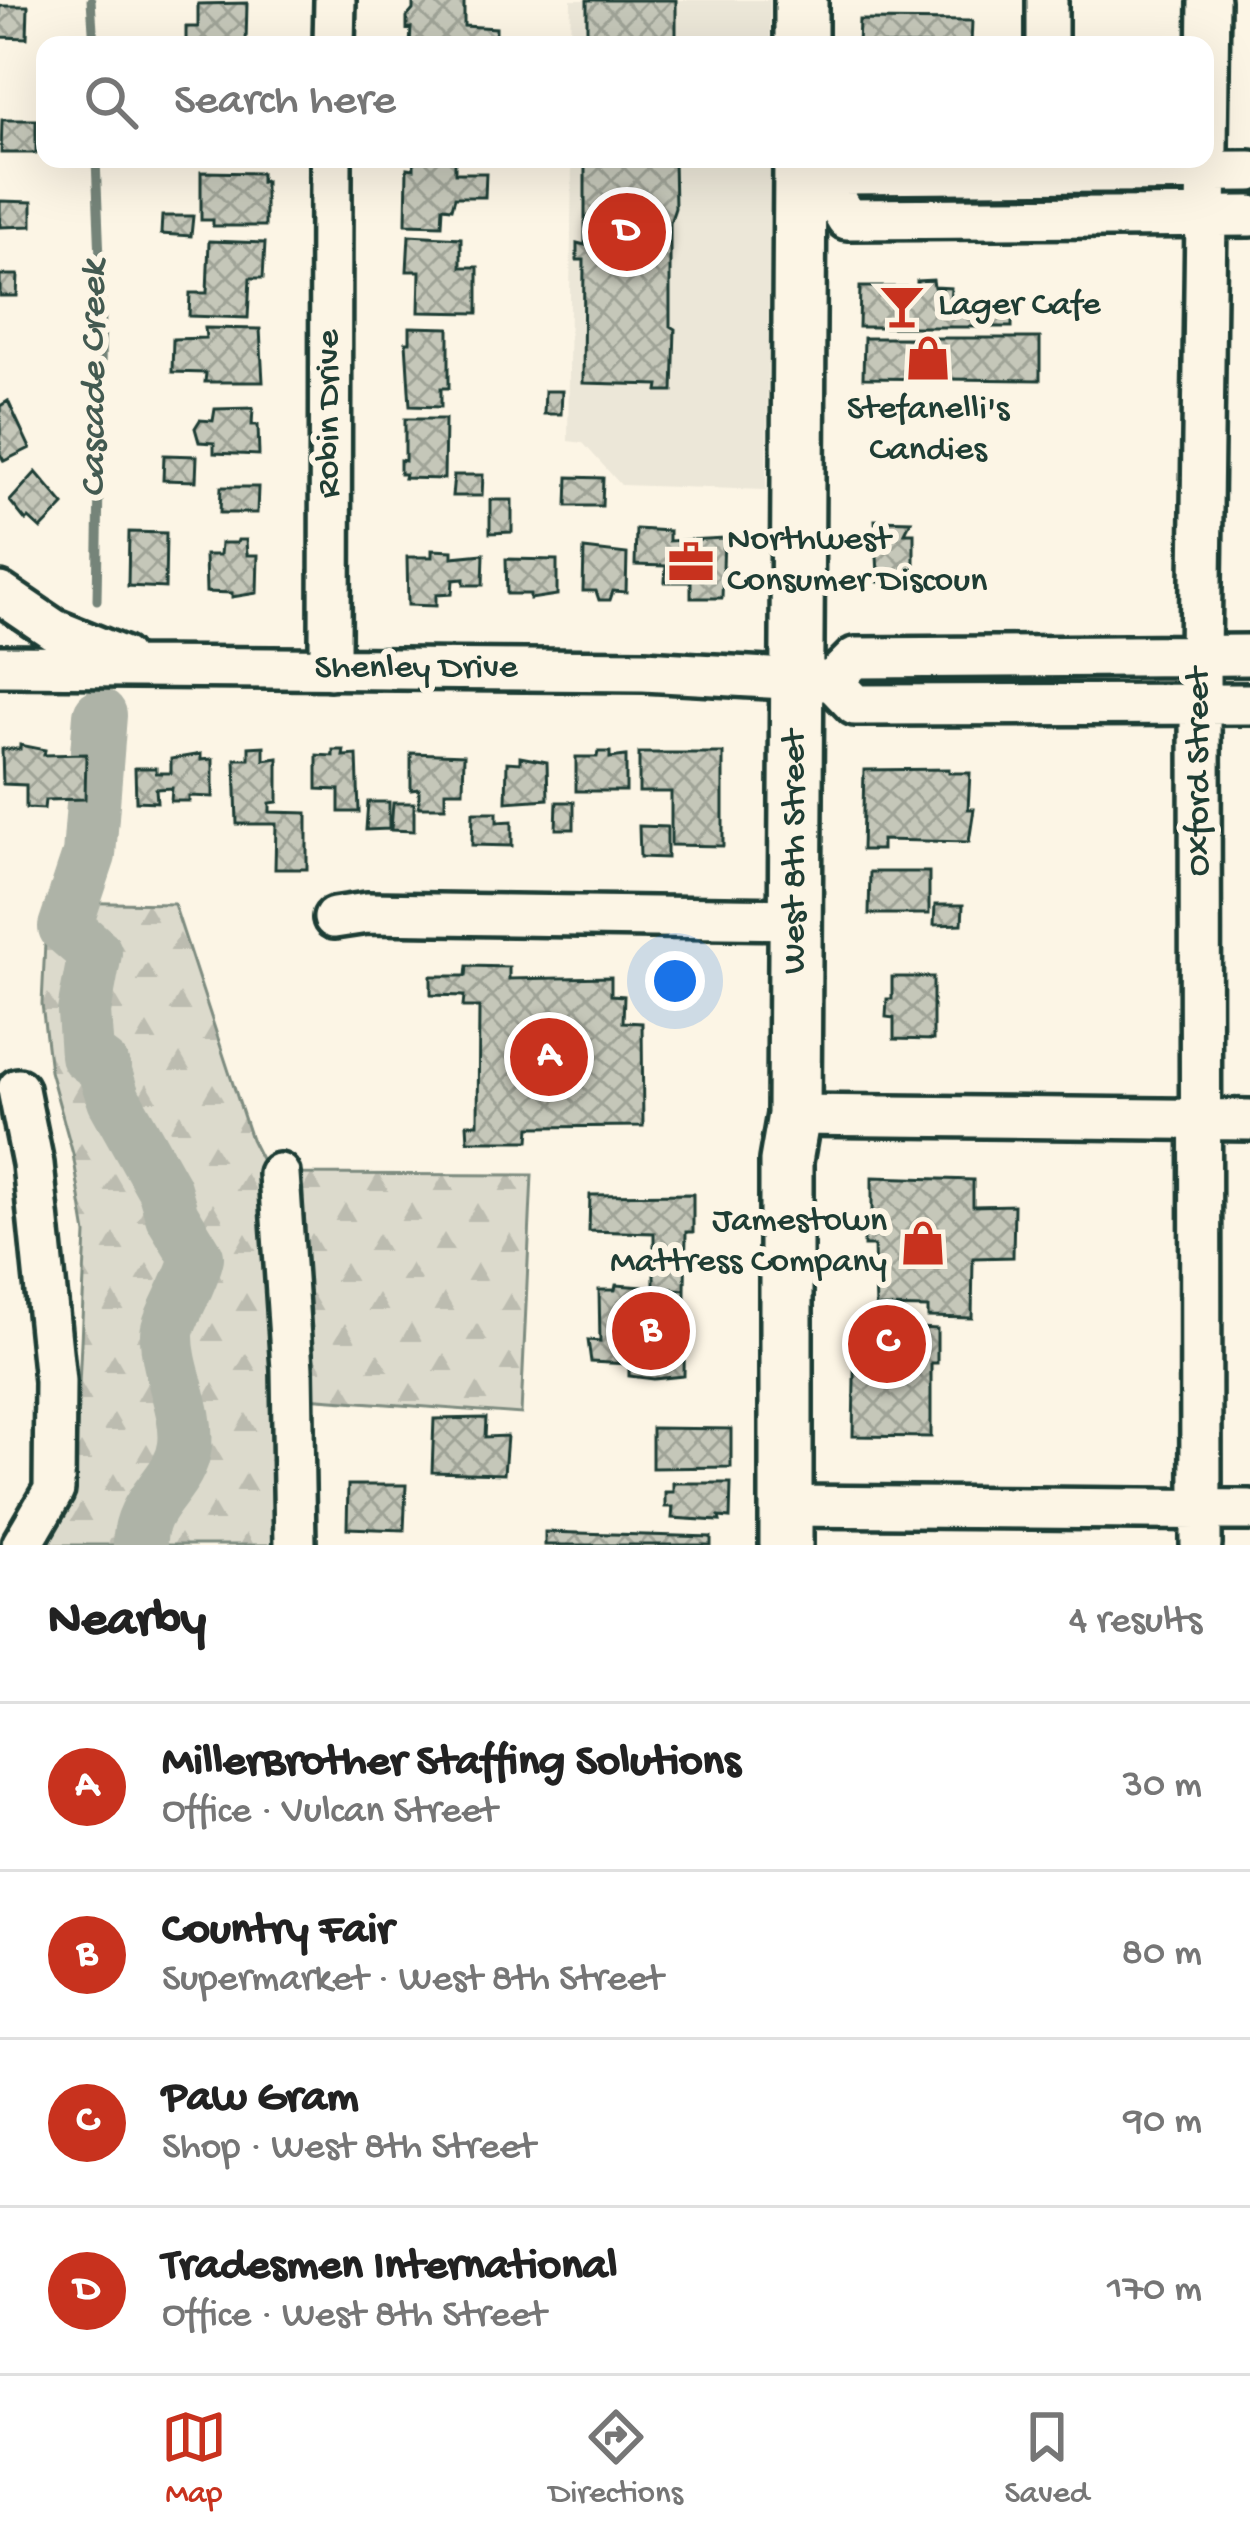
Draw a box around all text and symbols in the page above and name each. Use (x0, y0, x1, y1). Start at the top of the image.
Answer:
search box (36, 36, 1214, 168)
icon: search (78, 69, 144, 135)
text: Search here (174, 76, 396, 129)
pin: D (588, 187, 666, 277)
water label: Cascade Creek (73, 257, 119, 497)
bar icon: Lager Cafe (877, 281, 927, 331)
place label: Lager Cafe (938, 285, 1101, 328)
street label: Robin Drive (309, 329, 352, 498)
shop icon: Stefanelli's Candies (903, 333, 953, 383)
place label: Stefanelli's Candies (847, 389, 1011, 473)
place label: Northwest Consumer Discoun (727, 520, 987, 604)
office icon: Northwest Consumer Discoun (666, 537, 716, 587)
street label: Shenley Drive (315, 648, 518, 691)
street label: Oxford Street (1179, 664, 1222, 876)
street label: West 8th Street (775, 727, 818, 974)
your location (645, 951, 705, 1011)
pin: A (510, 1012, 588, 1102)
place label: Jamestown Mattress Company (610, 1201, 887, 1285)
shop icon: Jamestown Mattress Company (898, 1218, 948, 1268)
pin: B (612, 1286, 690, 1376)
pin: C (848, 1299, 926, 1389)
text: Nearby (48, 1593, 206, 1653)
text: 4 results (1069, 1600, 1202, 1646)
text: MillerBrother Staffing Solutions (162, 1737, 740, 1790)
text: A (75, 1764, 99, 1810)
text: 30 m (1123, 1764, 1202, 1810)
text: Office · Vulcan Street (162, 1790, 497, 1836)
text: Country Fair (162, 1905, 393, 1958)
text: B (77, 1932, 97, 1978)
text: 80 m (1122, 1932, 1202, 1978)
text: Supermarket · West 8th Street (162, 1958, 663, 2004)
text: Paw Gram (162, 2073, 359, 2126)
text: C (76, 2100, 98, 2146)
text: 90 m (1123, 2100, 1202, 2146)
text: Shop · West 8th Street (162, 2126, 535, 2172)
text: Tradesmen International (162, 2241, 617, 2294)
text: D (74, 2268, 100, 2314)
text: 170 m (1107, 2268, 1202, 2314)
text: Office · West 8th Street (162, 2294, 546, 2340)
tab: Map (161, 2404, 227, 2514)
tab: Directions (549, 2404, 683, 2514)
tab: Saved (1005, 2404, 1089, 2514)

